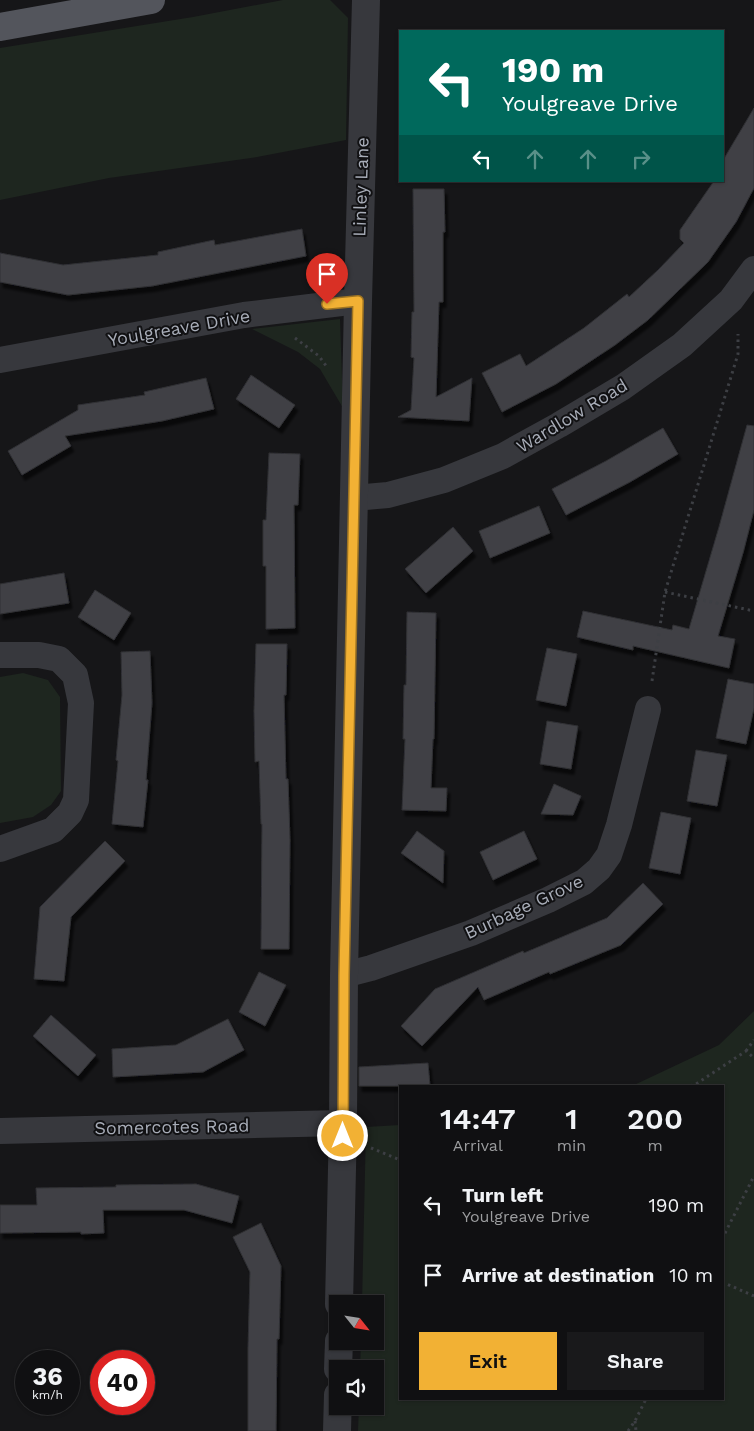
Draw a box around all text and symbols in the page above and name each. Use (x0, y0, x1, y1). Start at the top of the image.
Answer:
text: 190 m (502, 49, 604, 91)
icon: left (419, 50, 484, 115)
text: Youlgreave Drive (502, 91, 678, 116)
street label: Linley Lane (348, 137, 373, 237)
icon: left (468, 145, 496, 173)
icon: ahead (521, 145, 549, 173)
icon: ahead (574, 145, 602, 173)
icon: right (627, 145, 655, 173)
pin (306, 253, 348, 304)
icon: arrive (313, 260, 341, 288)
street label: Youlgreave Drive (106, 305, 252, 350)
street label: Wardlow Road (512, 374, 631, 457)
street label: Burbage Grove (461, 870, 586, 943)
text: 14:47 (440, 1101, 516, 1136)
text: 1 (565, 1101, 578, 1136)
text: 200 (627, 1101, 683, 1136)
position arrow (316, 1109, 368, 1161)
street label: Somercotes Road (94, 1115, 250, 1138)
text: Arrival (453, 1136, 503, 1155)
text: min (557, 1136, 586, 1155)
text: m (647, 1136, 663, 1155)
text: Turn left (462, 1184, 543, 1207)
icon: left (419, 1191, 447, 1219)
text: 190 m (648, 1194, 704, 1217)
text: Youlgreave Drive (462, 1207, 590, 1226)
icon: arrive (419, 1261, 447, 1289)
text: Arrive at destination (462, 1264, 654, 1287)
text: 10 m (669, 1264, 713, 1287)
north arrow (329, 1295, 384, 1350)
map controls (329, 1295, 384, 1415)
button: Exit (419, 1332, 557, 1390)
button: Share (567, 1332, 704, 1390)
speed limit sign: 40 (90, 1350, 155, 1415)
button: sound (329, 1360, 384, 1415)
text: 36 (32, 1362, 63, 1391)
text: km/h (32, 1388, 63, 1402)

